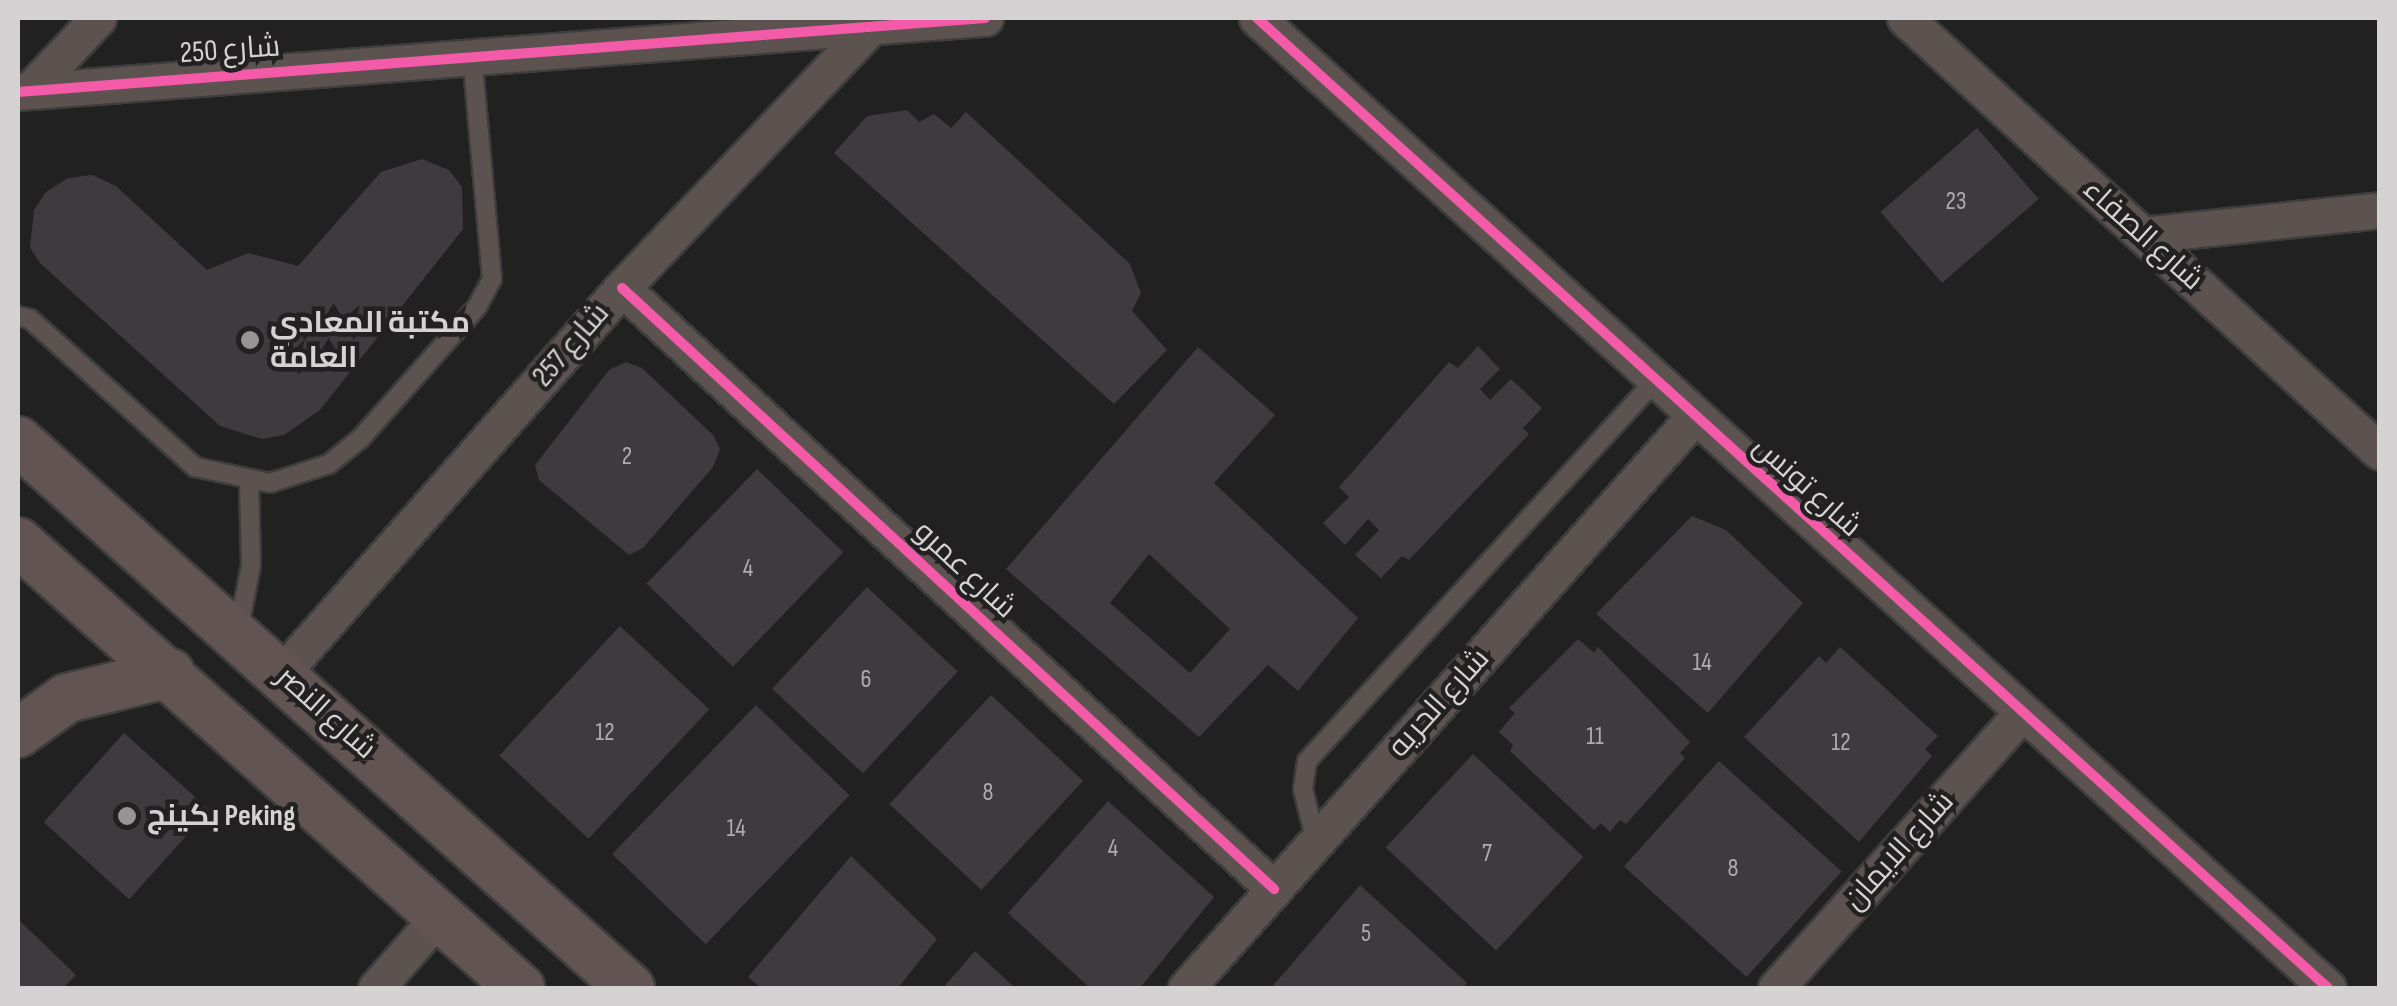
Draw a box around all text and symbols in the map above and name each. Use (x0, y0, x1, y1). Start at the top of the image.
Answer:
street label: شارع 250 (179, 29, 281, 71)
street label: شارع الصفاء (2076, 172, 2210, 298)
house number: 23 (1946, 187, 1966, 217)
street label: شارع 257 (525, 296, 617, 394)
place label: مكتبة المعادي العامة (270, 305, 470, 376)
marker: مكتبة المعادي العامة (239, 329, 261, 351)
street label: شارع تونس (1745, 429, 1869, 545)
house number: 2 (622, 442, 632, 472)
street label: شارع عمرو (907, 514, 1023, 626)
house number: 4 (743, 554, 753, 584)
street label: شارع الحريه (1381, 641, 1497, 765)
house number: 14 (1692, 648, 1712, 678)
street label: شارع النصر (269, 659, 383, 767)
house number: 6 (861, 665, 871, 695)
house number: 12 (595, 718, 615, 748)
house number: 11 (1586, 722, 1604, 752)
house number: 12 (1831, 728, 1851, 758)
house number: 8 (983, 778, 993, 808)
street label: شارع الايمان (1836, 784, 1962, 918)
place label: بكينج Peking (147, 798, 296, 834)
marker: بكينج Peking (116, 805, 138, 827)
house number: 14 (726, 814, 746, 844)
house number: 4 (1108, 834, 1118, 864)
house number: 7 (1482, 839, 1492, 869)
house number: 8 (1728, 854, 1738, 884)
house number: 5 (1361, 919, 1371, 949)

